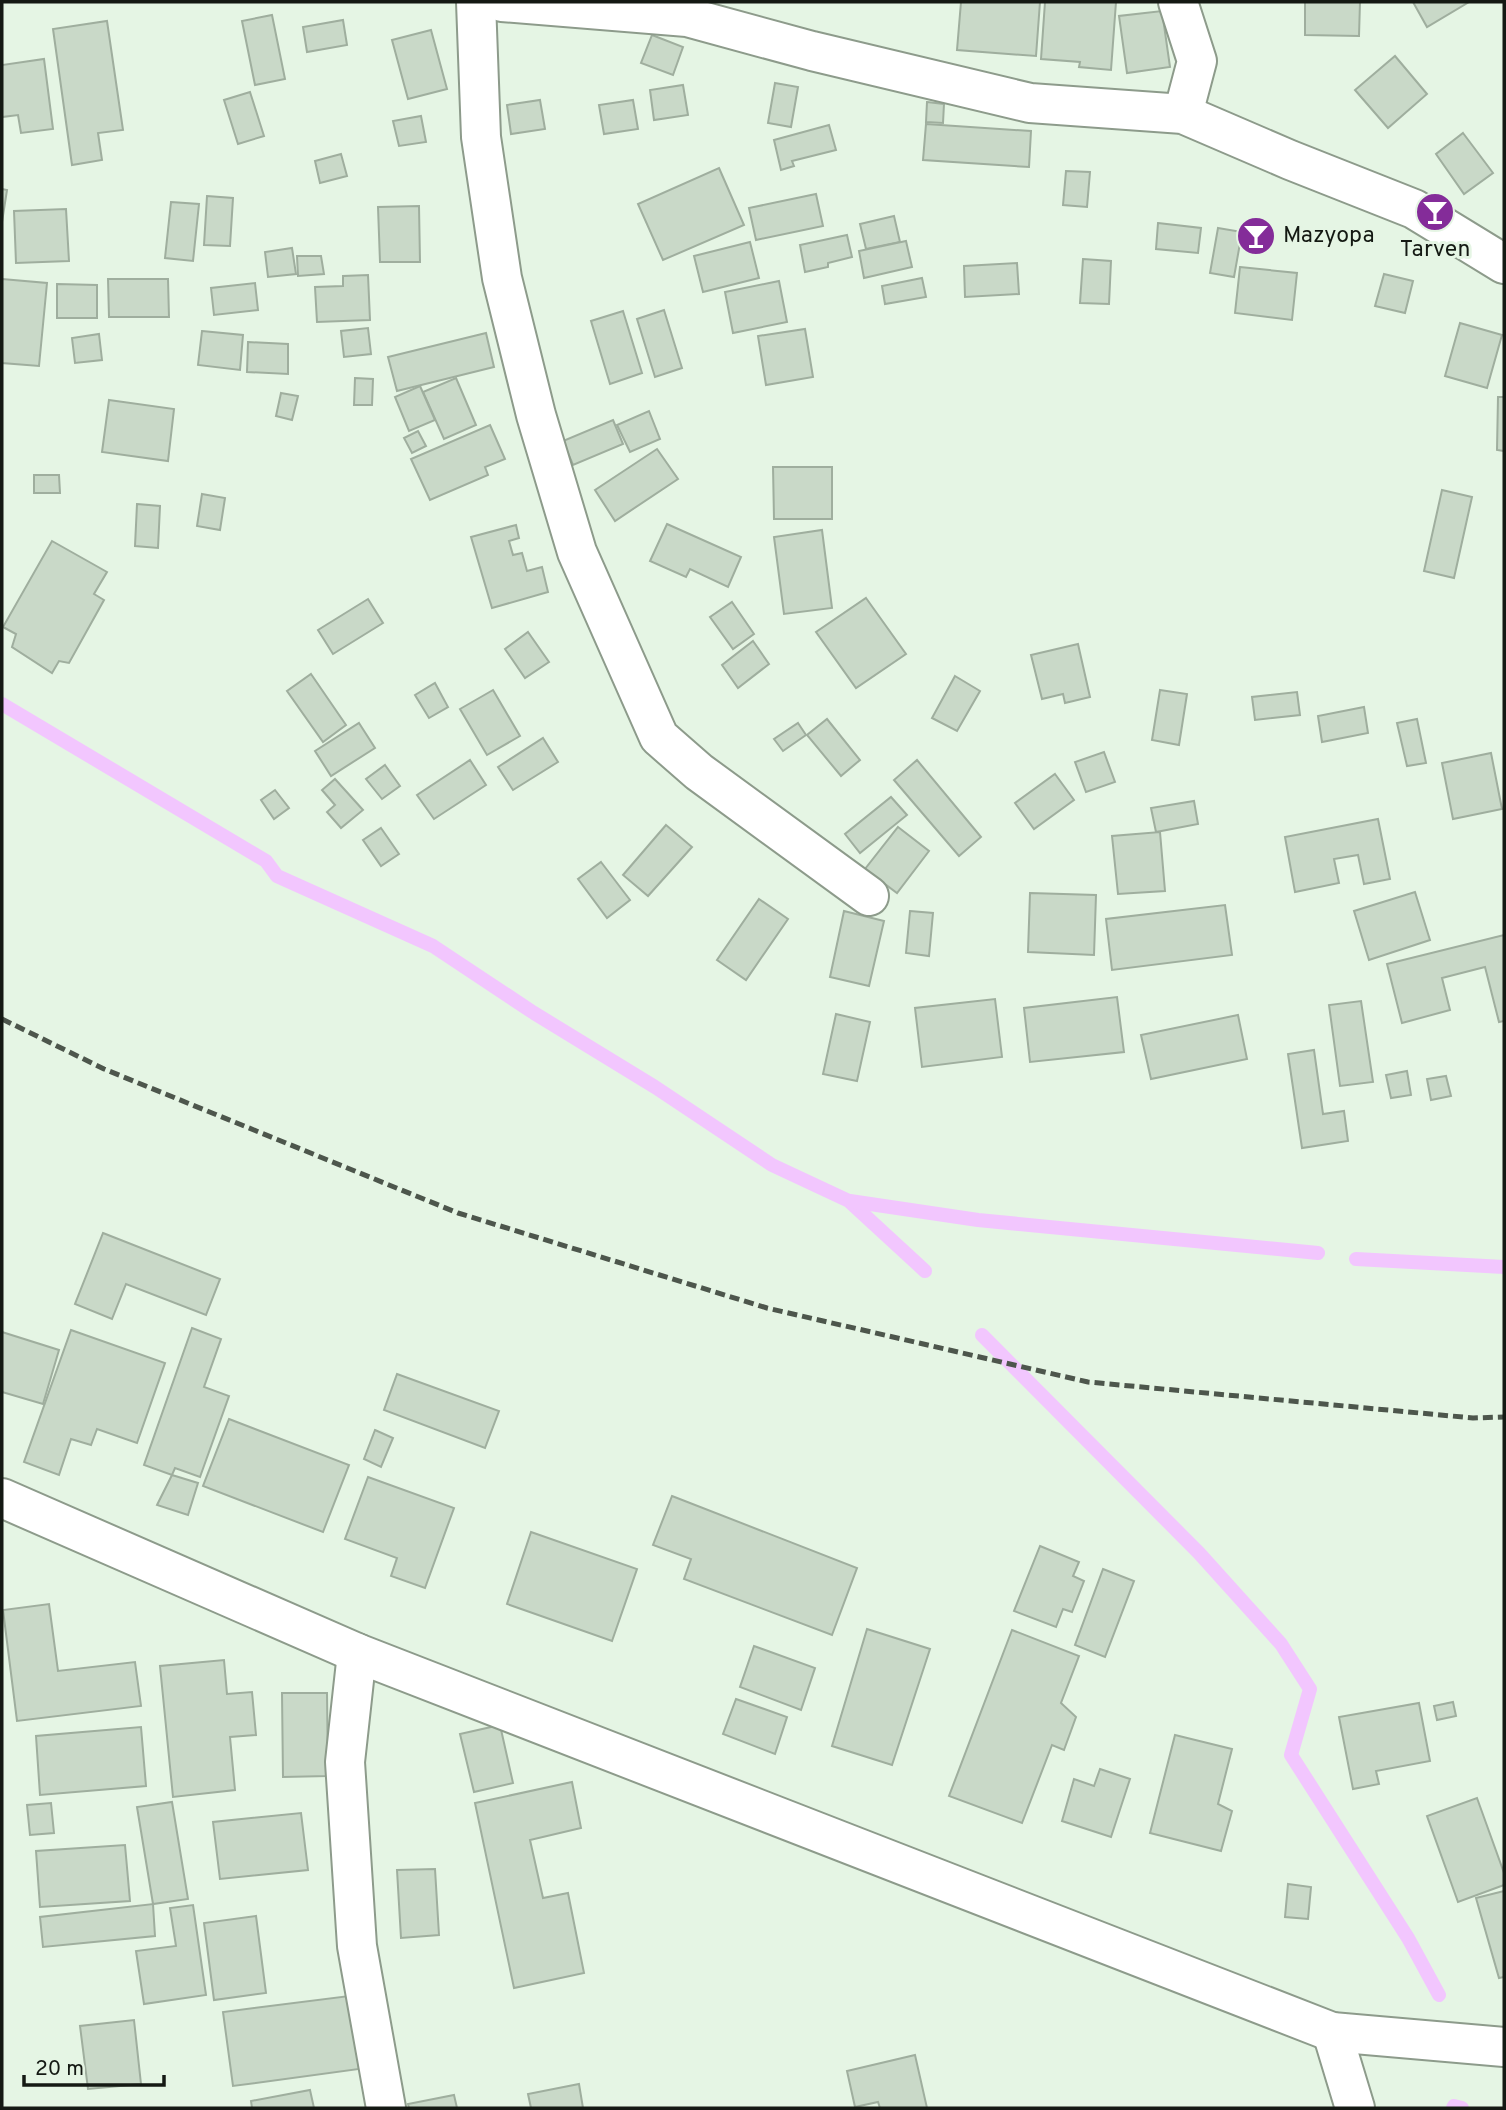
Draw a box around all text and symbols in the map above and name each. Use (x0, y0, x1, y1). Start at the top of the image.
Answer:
bar icon: Tarven (1414, 191, 1456, 233)
bar icon: Mazyopa (1235, 215, 1277, 257)
place label: Mazyopa (1283, 222, 1375, 251)
place label: Tarven (1400, 236, 1470, 265)
scale bar (24, 2044, 164, 2088)
text: 20 m (35, 2056, 84, 2083)

